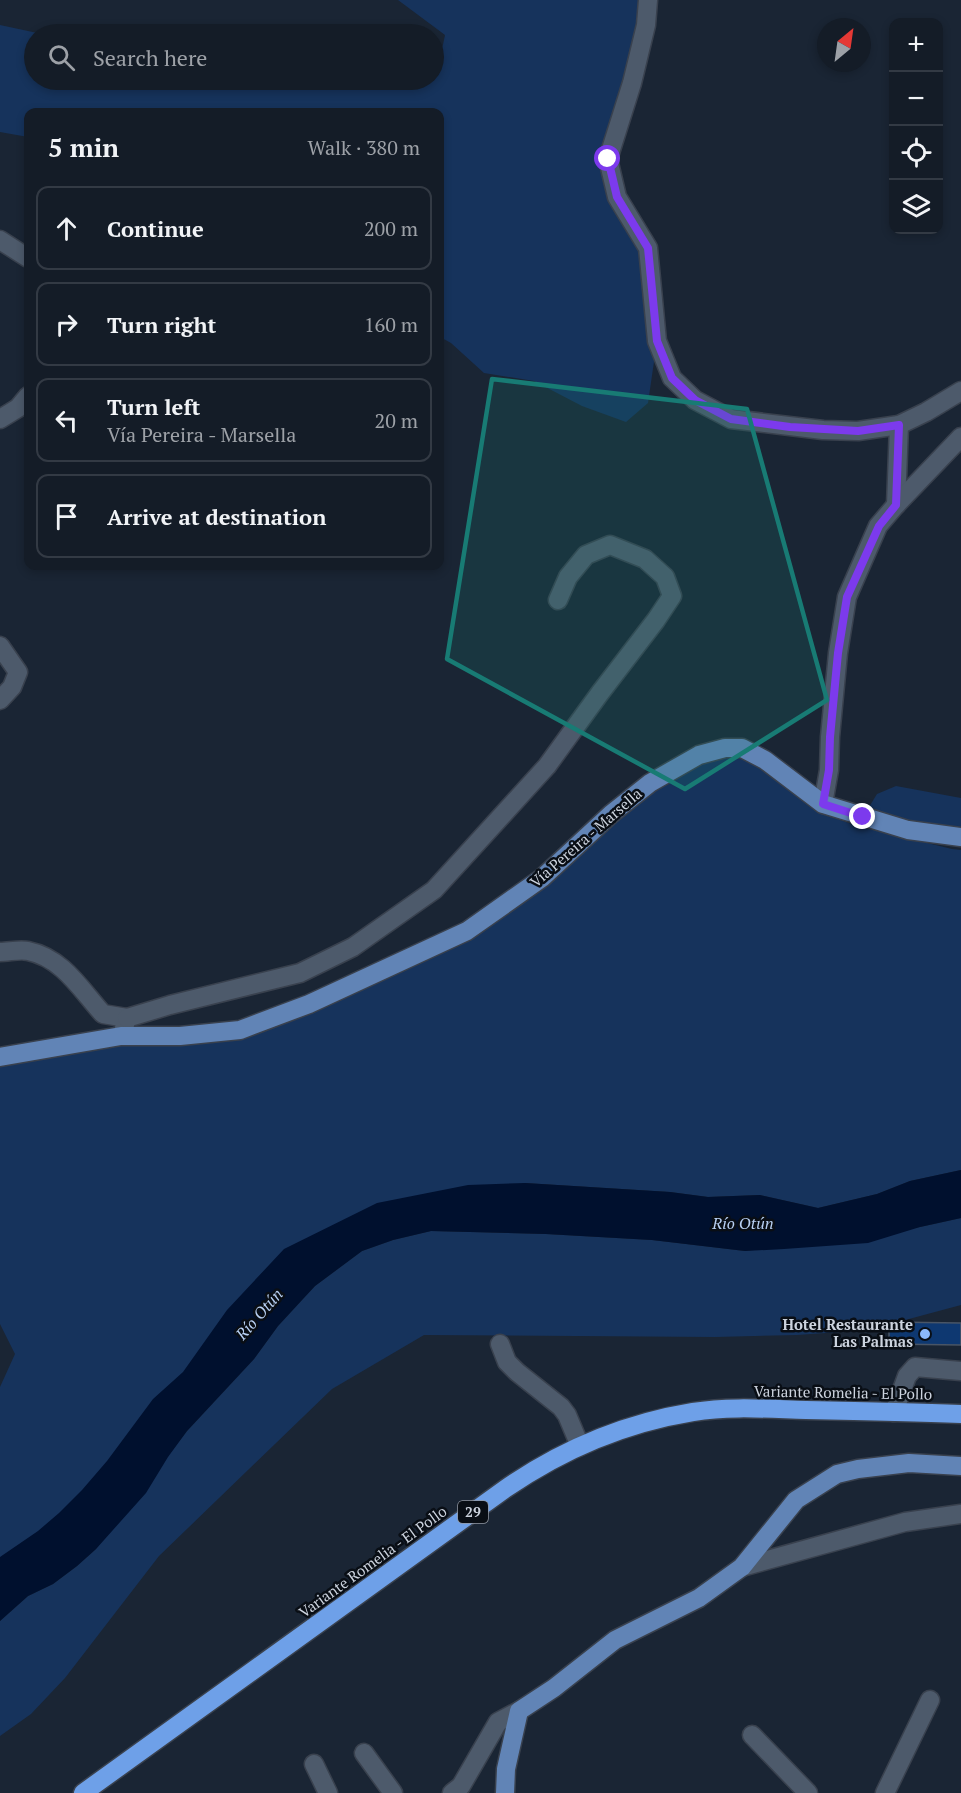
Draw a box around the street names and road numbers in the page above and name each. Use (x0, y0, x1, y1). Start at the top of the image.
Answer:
street label: Vía Pereira - Marsella (525, 783, 646, 891)
street label: Variante Romelia - El Pollo (754, 1380, 932, 1404)
street label: Variante Romelia - El Pollo (294, 1501, 450, 1622)
road number: 29 (458, 1501, 488, 1523)

